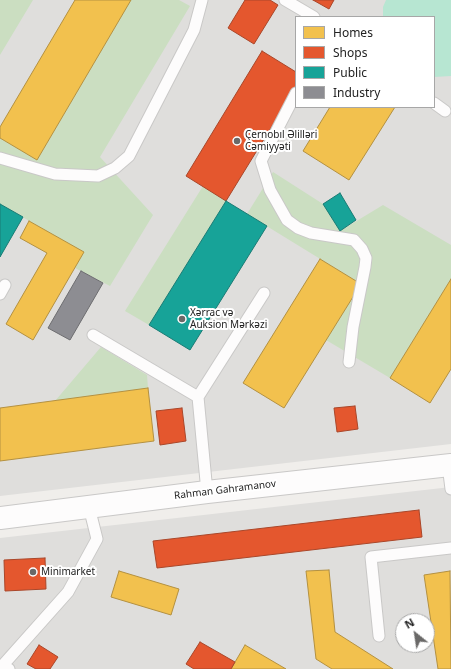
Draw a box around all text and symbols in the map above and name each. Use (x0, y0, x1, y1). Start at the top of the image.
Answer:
legend (295, 16, 435, 108)
text: Homes (333, 24, 373, 41)
text: Shops (333, 44, 367, 61)
text: Public (333, 64, 367, 81)
text: Industry (333, 84, 380, 101)
place label: Çernobıl Əlilləri Cəmiyyəti (245, 129, 317, 152)
marker: Çernobıl Əlilləri Cəmiyyəti (232, 136, 242, 146)
place label: Xərrac və Auksion Mərkəzi (190, 307, 267, 330)
marker: Xərrac və Auksion Mərkəzi (177, 314, 187, 324)
street label: Rahman Gahramanov (173, 478, 277, 502)
place label: Minimarket (41, 566, 95, 578)
marker: Minimarket (28, 567, 38, 577)
north arrow (395, 613, 435, 653)
text: N (402, 614, 417, 632)

